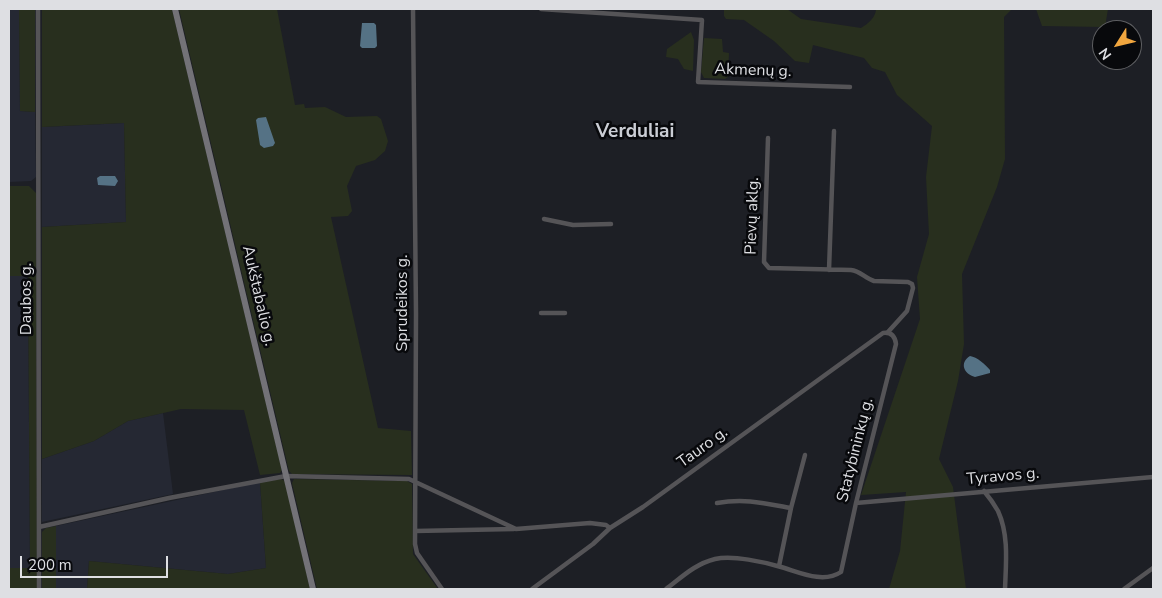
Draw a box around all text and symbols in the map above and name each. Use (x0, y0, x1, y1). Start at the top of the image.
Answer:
north arrow (1092, 20, 1142, 70)
text: N (1095, 44, 1116, 63)
street label: Akmenų g. (714, 60, 792, 82)
district label: Verduliai (596, 121, 674, 143)
street label: Pievų aklg. (742, 177, 764, 255)
street label: Aukštabalio g. (237, 244, 279, 348)
street label: Sprudeikos g. (393, 255, 413, 351)
street label: Daubos g. (17, 263, 37, 335)
street label: Statybininkų g. (834, 396, 878, 504)
street label: Tauro g. (674, 423, 732, 473)
street label: Tyravos g. (966, 464, 1040, 490)
scale bar (22, 546, 170, 578)
text: 200 m (28, 555, 72, 575)

